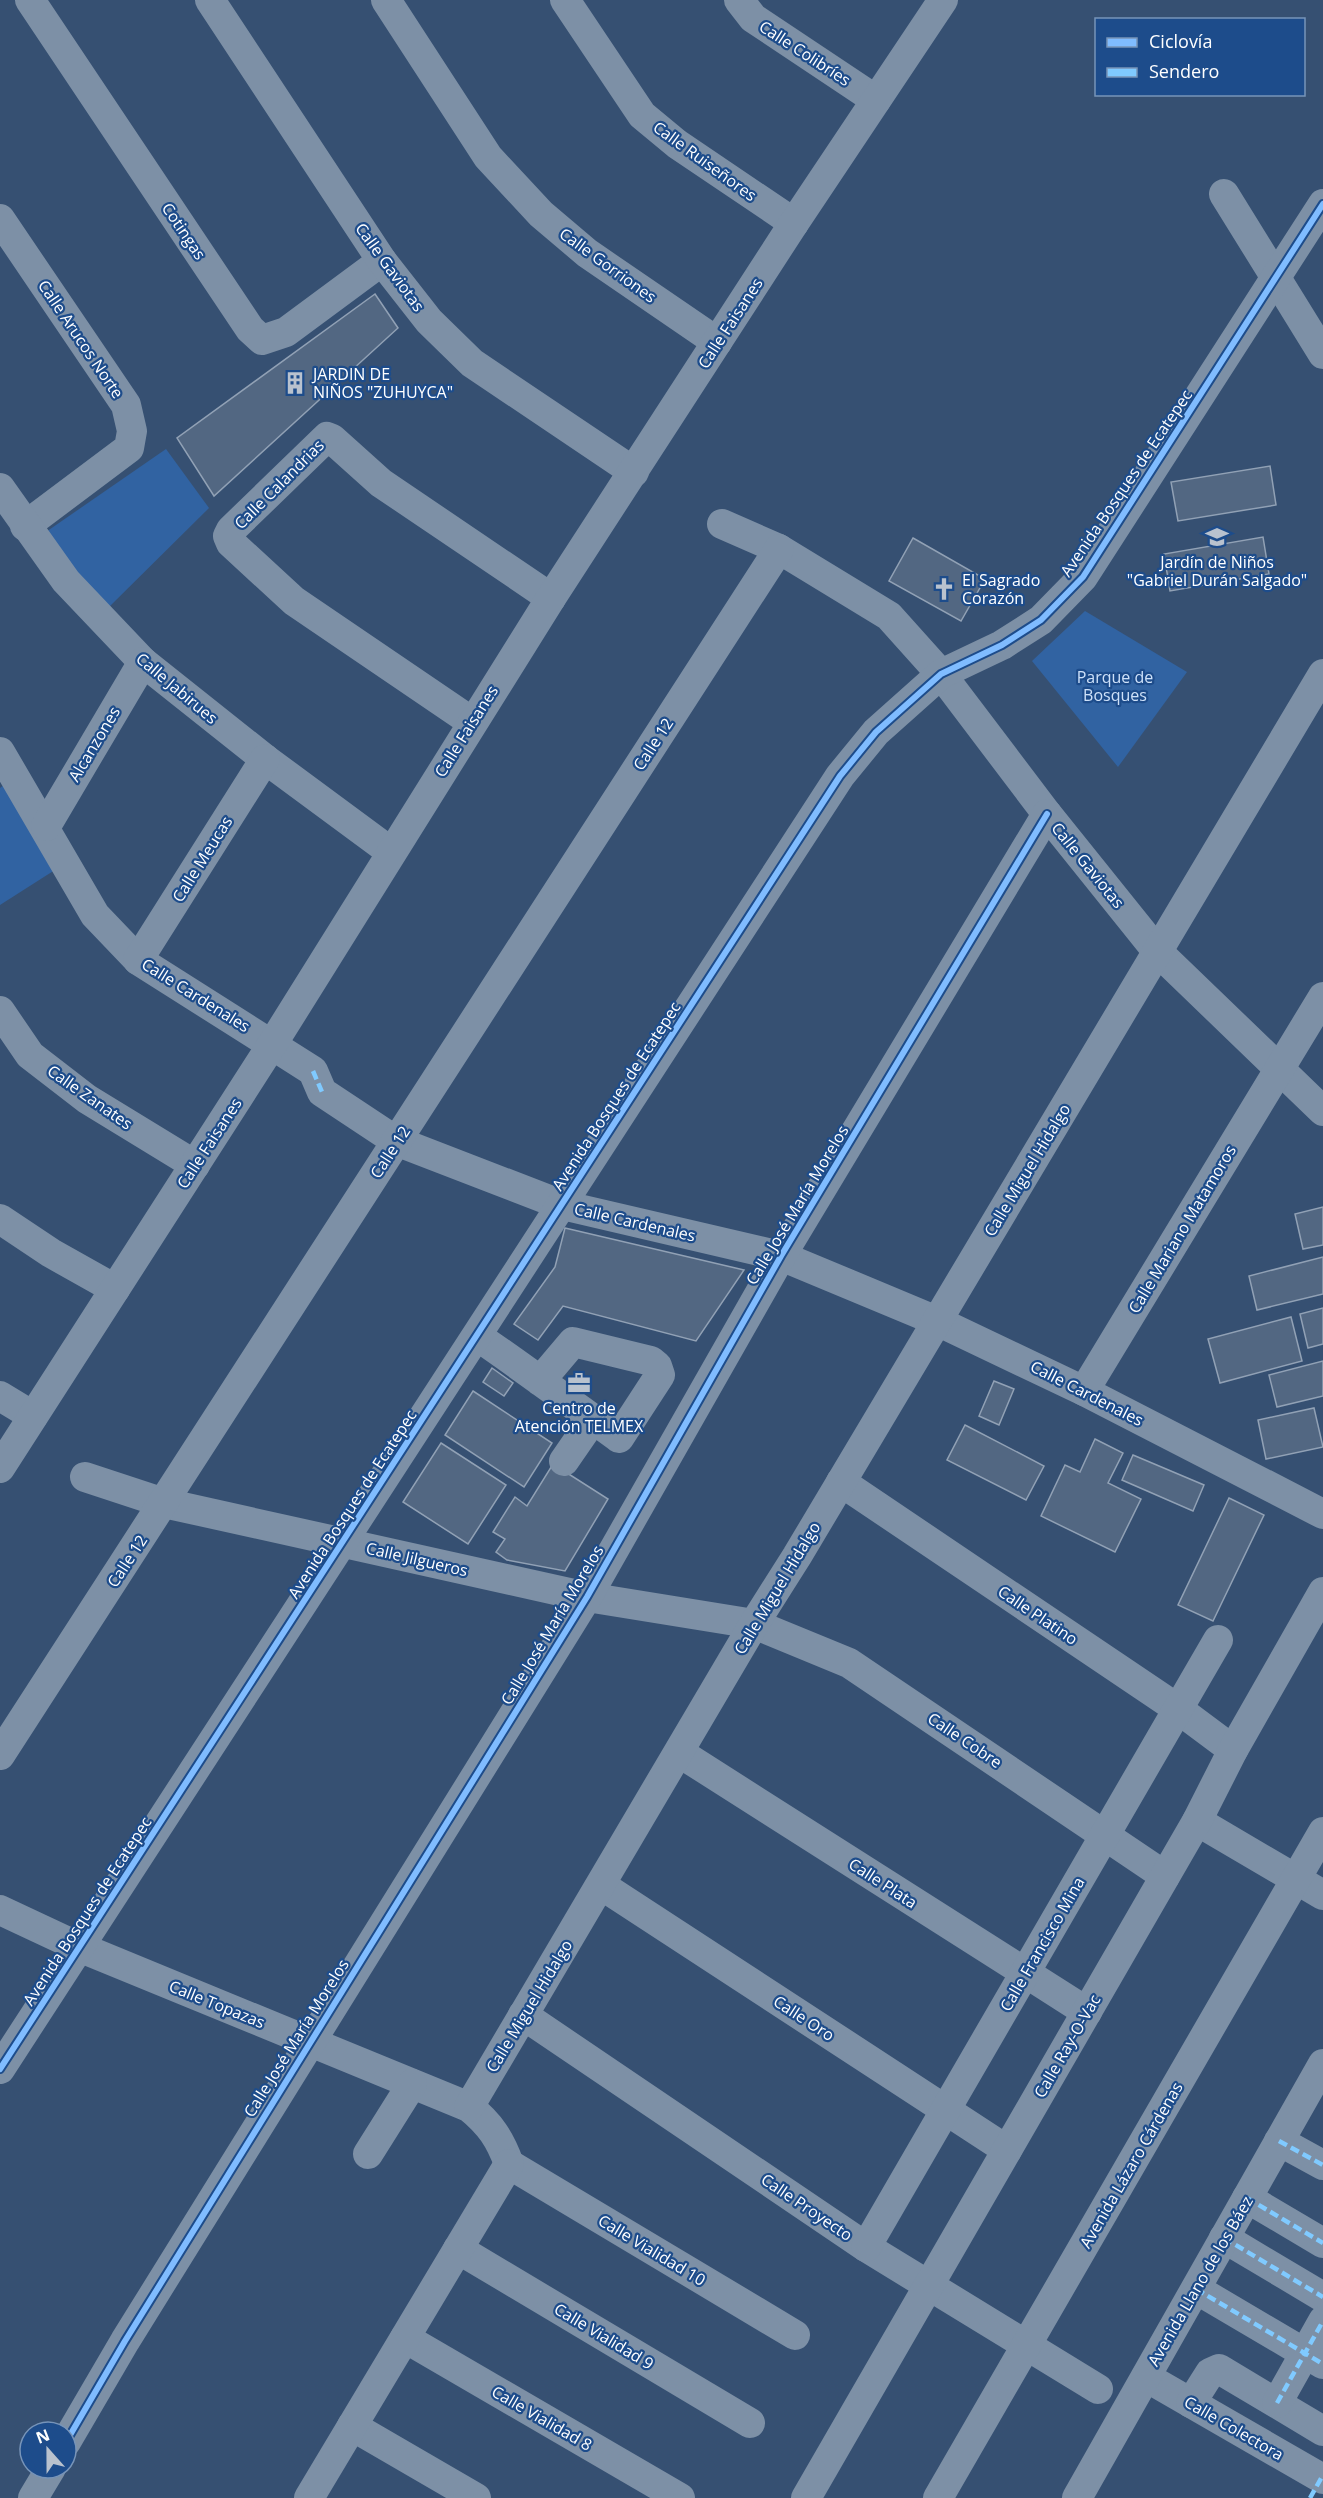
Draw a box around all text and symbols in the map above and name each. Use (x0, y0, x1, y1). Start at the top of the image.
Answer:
street label: Calle Colibríes (755, 15, 855, 91)
legend (1095, 18, 1305, 96)
text: Ciclovía (1149, 29, 1212, 53)
text: Sendero (1149, 59, 1219, 83)
street label: Calle Ruiseñores (649, 116, 761, 206)
street label: Cotingas (157, 198, 211, 264)
street label: Calle Gaviotas (350, 218, 430, 316)
street label: Calle Gorriones (555, 222, 661, 308)
street label: Calle Faisanes (692, 273, 768, 373)
street label: Calle Arucos Norte (33, 275, 129, 403)
place label: JARDIN DE NIÑOS "ZUHUYCA" (311, 363, 453, 403)
building icon: JARDIN DE NIÑOS "ZUHUYCA" (282, 370, 308, 396)
street label: Avenida Bosques de Ecatepec (1055, 385, 1197, 581)
street label: Calle Calandrias (229, 434, 329, 534)
school or university icon: Jardín de Niños "Gabriel Durán Salgado" (1204, 524, 1230, 550)
place label: Jardín de Niños "Gabriel Durán Salgado" (1127, 551, 1307, 591)
place label: El Sagrado Corazón (962, 569, 1040, 609)
church icon: El Sagrado Corazón (931, 576, 957, 602)
street label: Calle Jabirues (132, 647, 222, 729)
park label: Parque de Bosques (1077, 666, 1153, 706)
street label: Calle Faisanes (429, 681, 503, 781)
street label: Alcanzones (63, 702, 125, 786)
street label: Calle 12 (628, 713, 678, 775)
street label: Calle Meucas (167, 812, 237, 906)
street label: Calle Gaviotas (1047, 817, 1129, 913)
street label: Calle Cardenales (138, 953, 254, 1037)
street label: Avenida Bosques de Ecatepec (547, 997, 686, 1195)
street label: Calle Zanates (43, 1060, 137, 1134)
street label: Calle Faisanes (171, 1093, 247, 1193)
street label: Calle Miguel Hidalgo (979, 1100, 1075, 1240)
street label: Calle 12 (365, 1121, 415, 1183)
street label: Calle José María Morelos (741, 1121, 853, 1289)
street label: Calle Mariano Matamoros (1123, 1141, 1241, 1317)
street label: Calle Cardenales (572, 1197, 698, 1247)
street label: Calle Cardenales (1027, 1355, 1147, 1431)
office icon: Centro de Atención TELMEX (566, 1370, 592, 1396)
place label: Centro de Atención TELMEX (515, 1397, 644, 1437)
street label: Avenida Bosques de Ecatepec (283, 1405, 422, 1603)
street label: Calle Miguel Hidalgo (729, 1518, 825, 1658)
street label: Calle 12 (102, 1530, 152, 1592)
street label: Calle Jilgueros (364, 1537, 470, 1581)
street label: Calle José María Morelos (496, 1541, 608, 1709)
street label: Calle Platino (994, 1580, 1082, 1650)
street label: Calle Cobre (924, 1707, 1006, 1773)
street label: Avenida Bosques de Ecatepec (18, 1812, 157, 2010)
street label: Calle Plata (845, 1853, 921, 1913)
street label: Calle Francisco Mina (995, 1873, 1089, 2015)
street label: Calle Miguel Hidalgo (481, 1936, 577, 2076)
street label: Calle José María Morelos (238, 1955, 354, 2121)
street label: Calle Topazas (166, 1975, 268, 2033)
street label: Calle Oro (769, 1990, 839, 2046)
street label: Calle Ray-O-Vac (1029, 1990, 1106, 2102)
street label: Avenida Lázaro Cárdenas (1074, 2078, 1188, 2252)
street label: Calle Proyecto (757, 2168, 857, 2246)
street label: Avenida Llano de los Báez (1142, 2192, 1258, 2370)
street label: Calle Vialidad 10 (594, 2209, 710, 2291)
street label: Calle Vialidad 9 (550, 2298, 658, 2374)
street label: Calle Vialidad 8 (488, 2380, 596, 2456)
street label: Calle Colectora (1180, 2391, 1288, 2465)
north arrow (18, 2420, 78, 2480)
text: N (33, 2423, 53, 2449)

